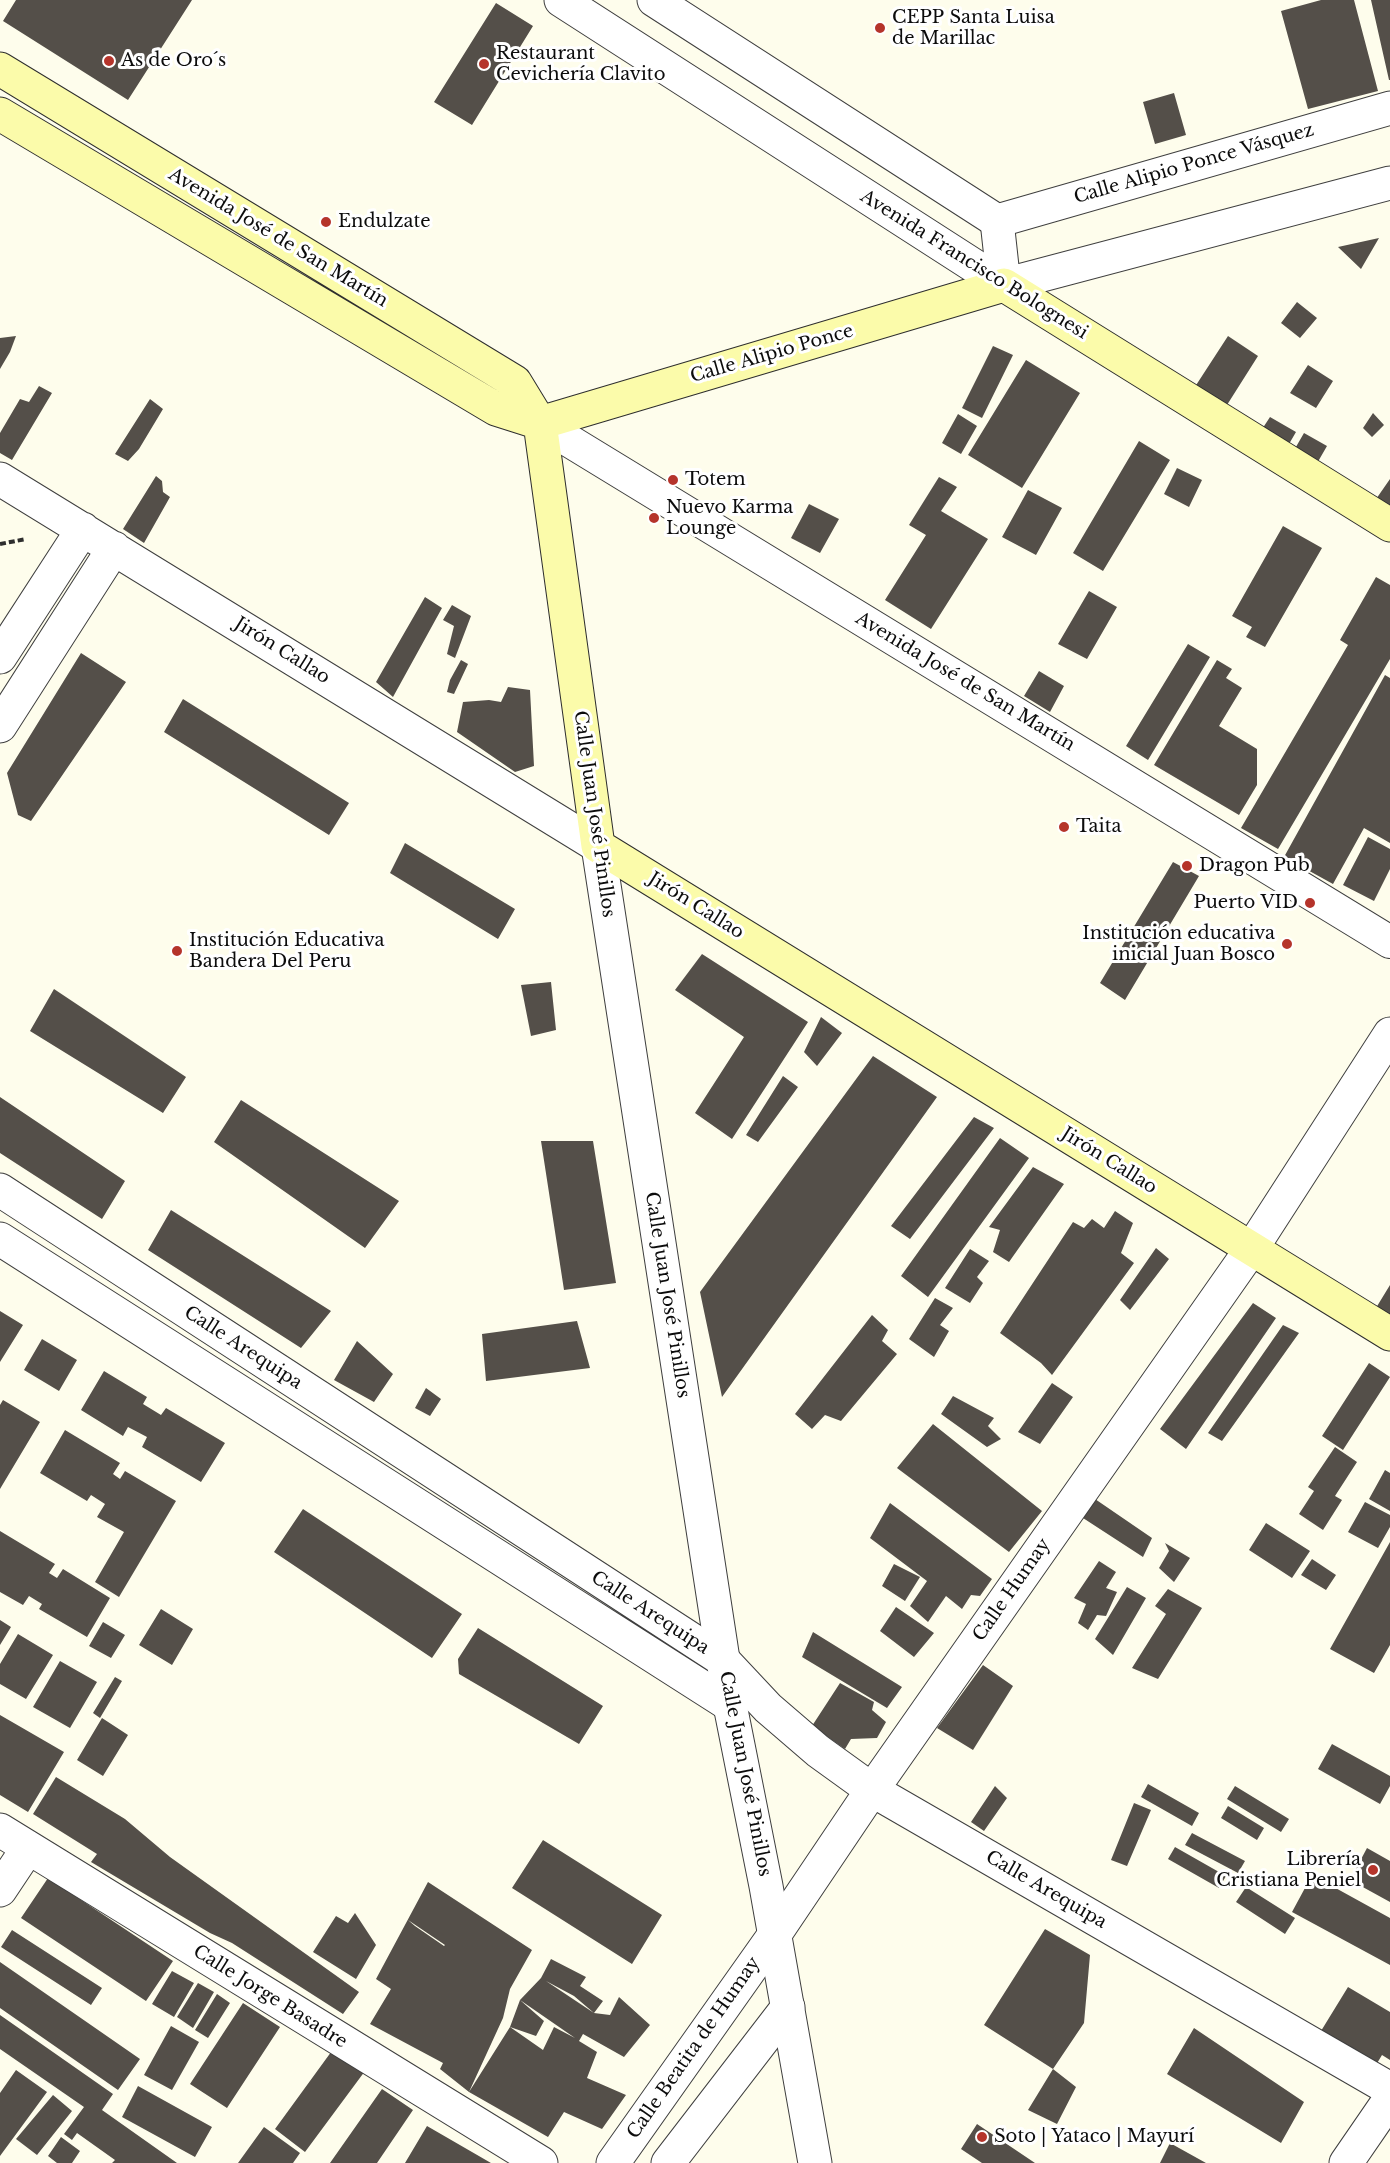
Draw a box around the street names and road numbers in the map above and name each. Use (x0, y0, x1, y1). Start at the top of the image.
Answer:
street label: Calle Alipio Ponce Vásquez (1072, 119, 1316, 209)
street label: Avenida José de San Martín (164, 164, 392, 312)
street label: Avenida Francisco Bolognesi (856, 186, 1092, 344)
street label: Calle Alipio Ponce (688, 320, 856, 388)
street label: Avenida José de San Martín (851, 608, 1079, 756)
street label: Jirón Callao (230, 613, 334, 689)
street label: Calle Juan José Pinillos (569, 709, 619, 919)
street label: Jirón Callao (644, 868, 748, 944)
street label: Jirón Callao (1057, 1123, 1161, 1199)
street label: Calle Juan José Pinillos (640, 1190, 694, 1400)
street label: Calle Arequipa (180, 1302, 306, 1394)
street label: Calle Humay (969, 1535, 1055, 1645)
street label: Calle Arequipa (587, 1567, 713, 1659)
street label: Calle Juan José Pinillos (714, 1670, 776, 1878)
street label: Calle Arequipa (982, 1847, 1110, 1933)
street label: Calle Jorge Basadre (189, 1941, 351, 2053)
street label: Calle Beatita de Humay (623, 1953, 765, 2143)

